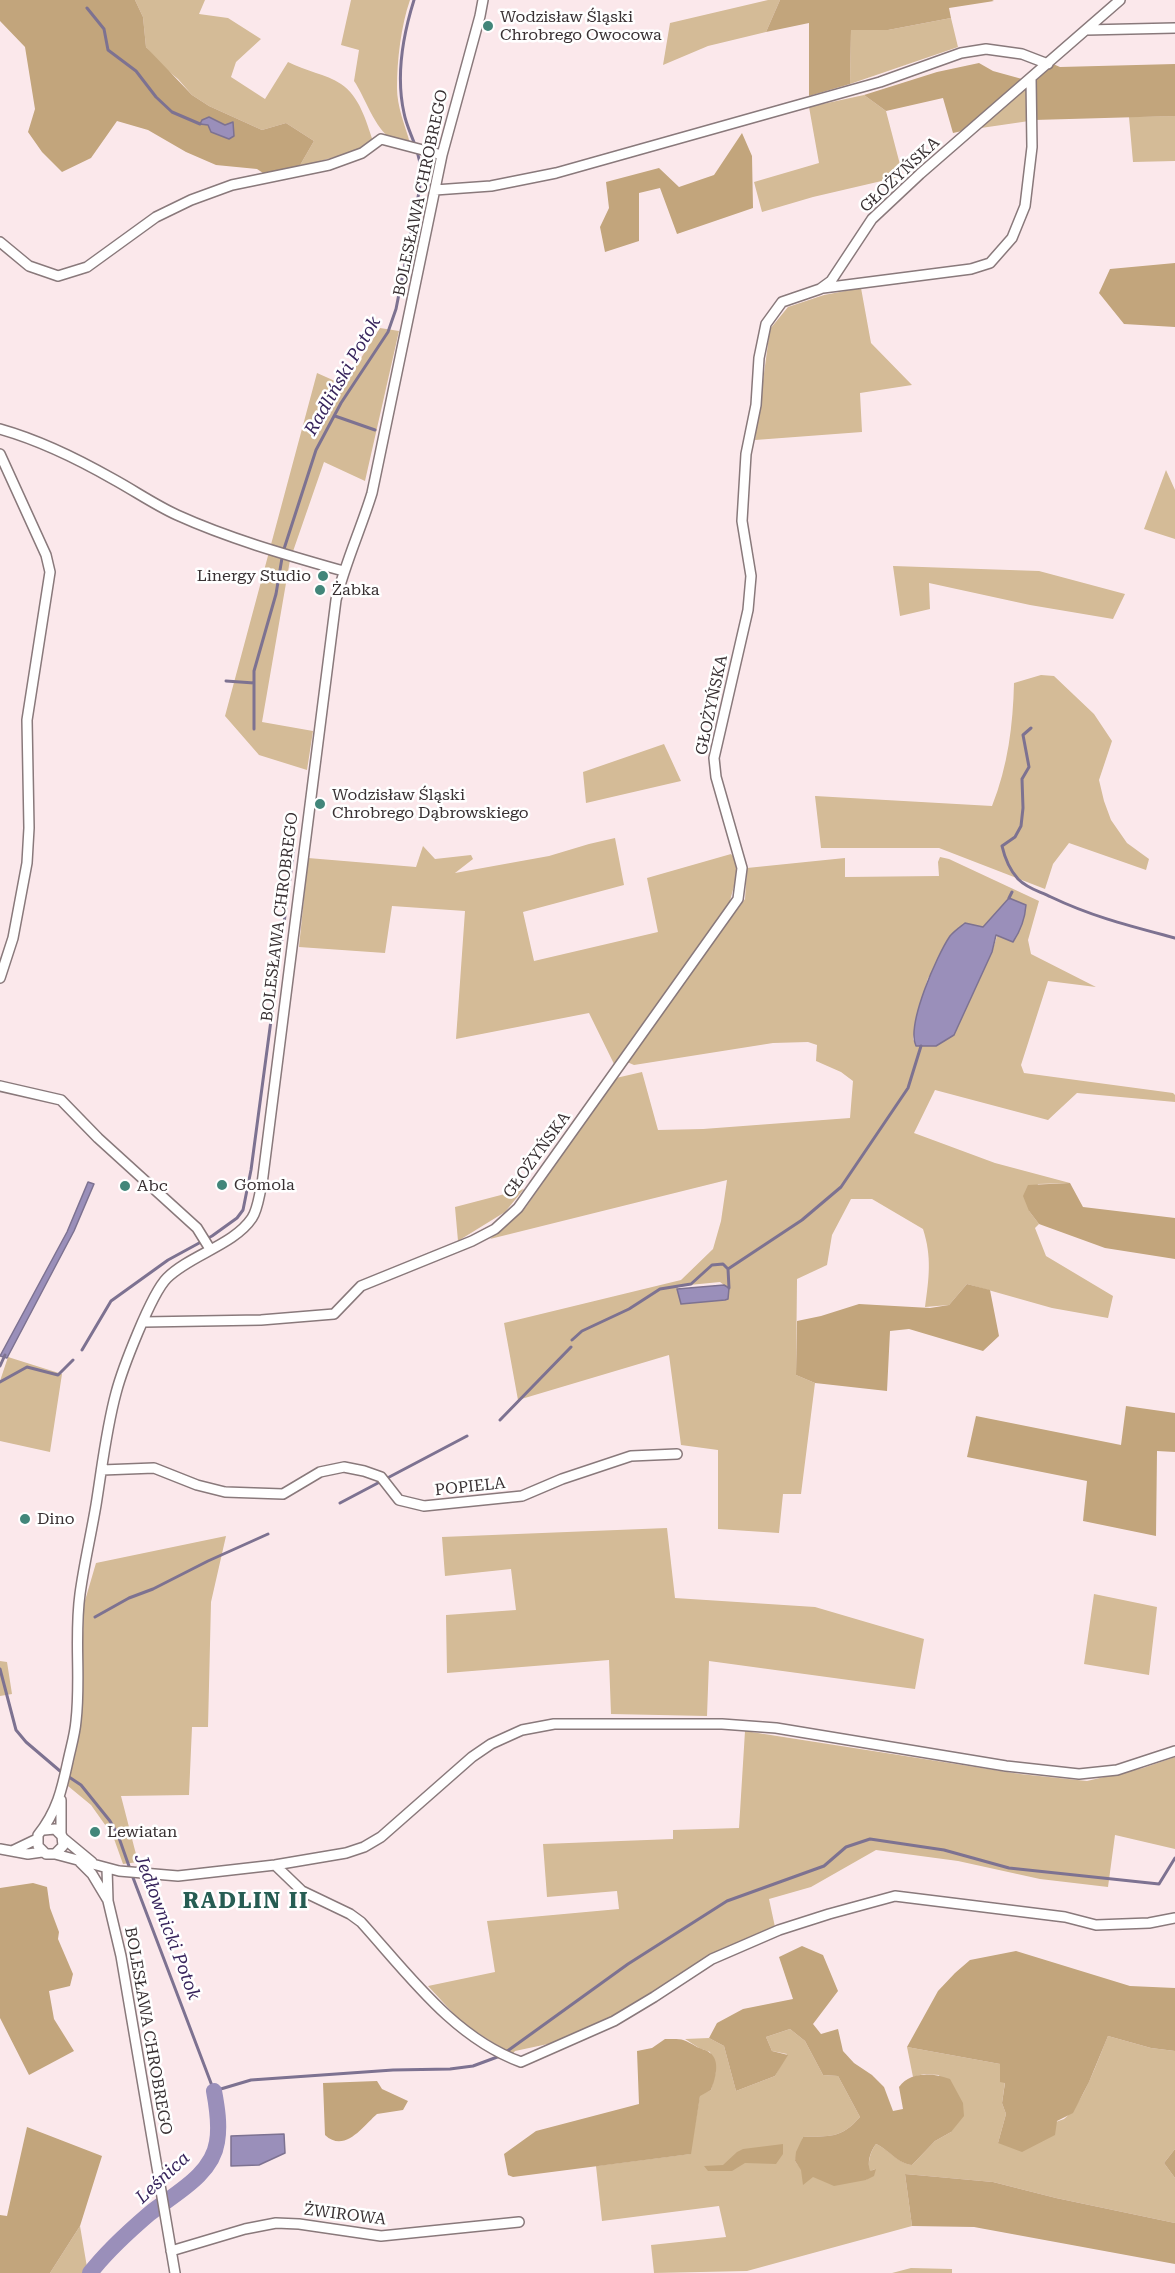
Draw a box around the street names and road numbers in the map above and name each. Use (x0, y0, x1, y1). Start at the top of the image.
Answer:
street label: BOLESŁAWA CHROBREGO (390, 88, 452, 298)
street label: GŁOŻYŃSKA (856, 133, 944, 217)
street label: GŁOŻYŃSKA (692, 653, 732, 757)
street label: BOLESŁAWA CHROBREGO (258, 811, 302, 1023)
street label: GŁOŻYŃSKA (499, 1108, 575, 1202)
street label: POPIELA (434, 1474, 506, 1500)
street label: BOLESŁAWA CHROBREGO (120, 1926, 176, 2136)
street label: ŻWIROWA (303, 2200, 387, 2230)

